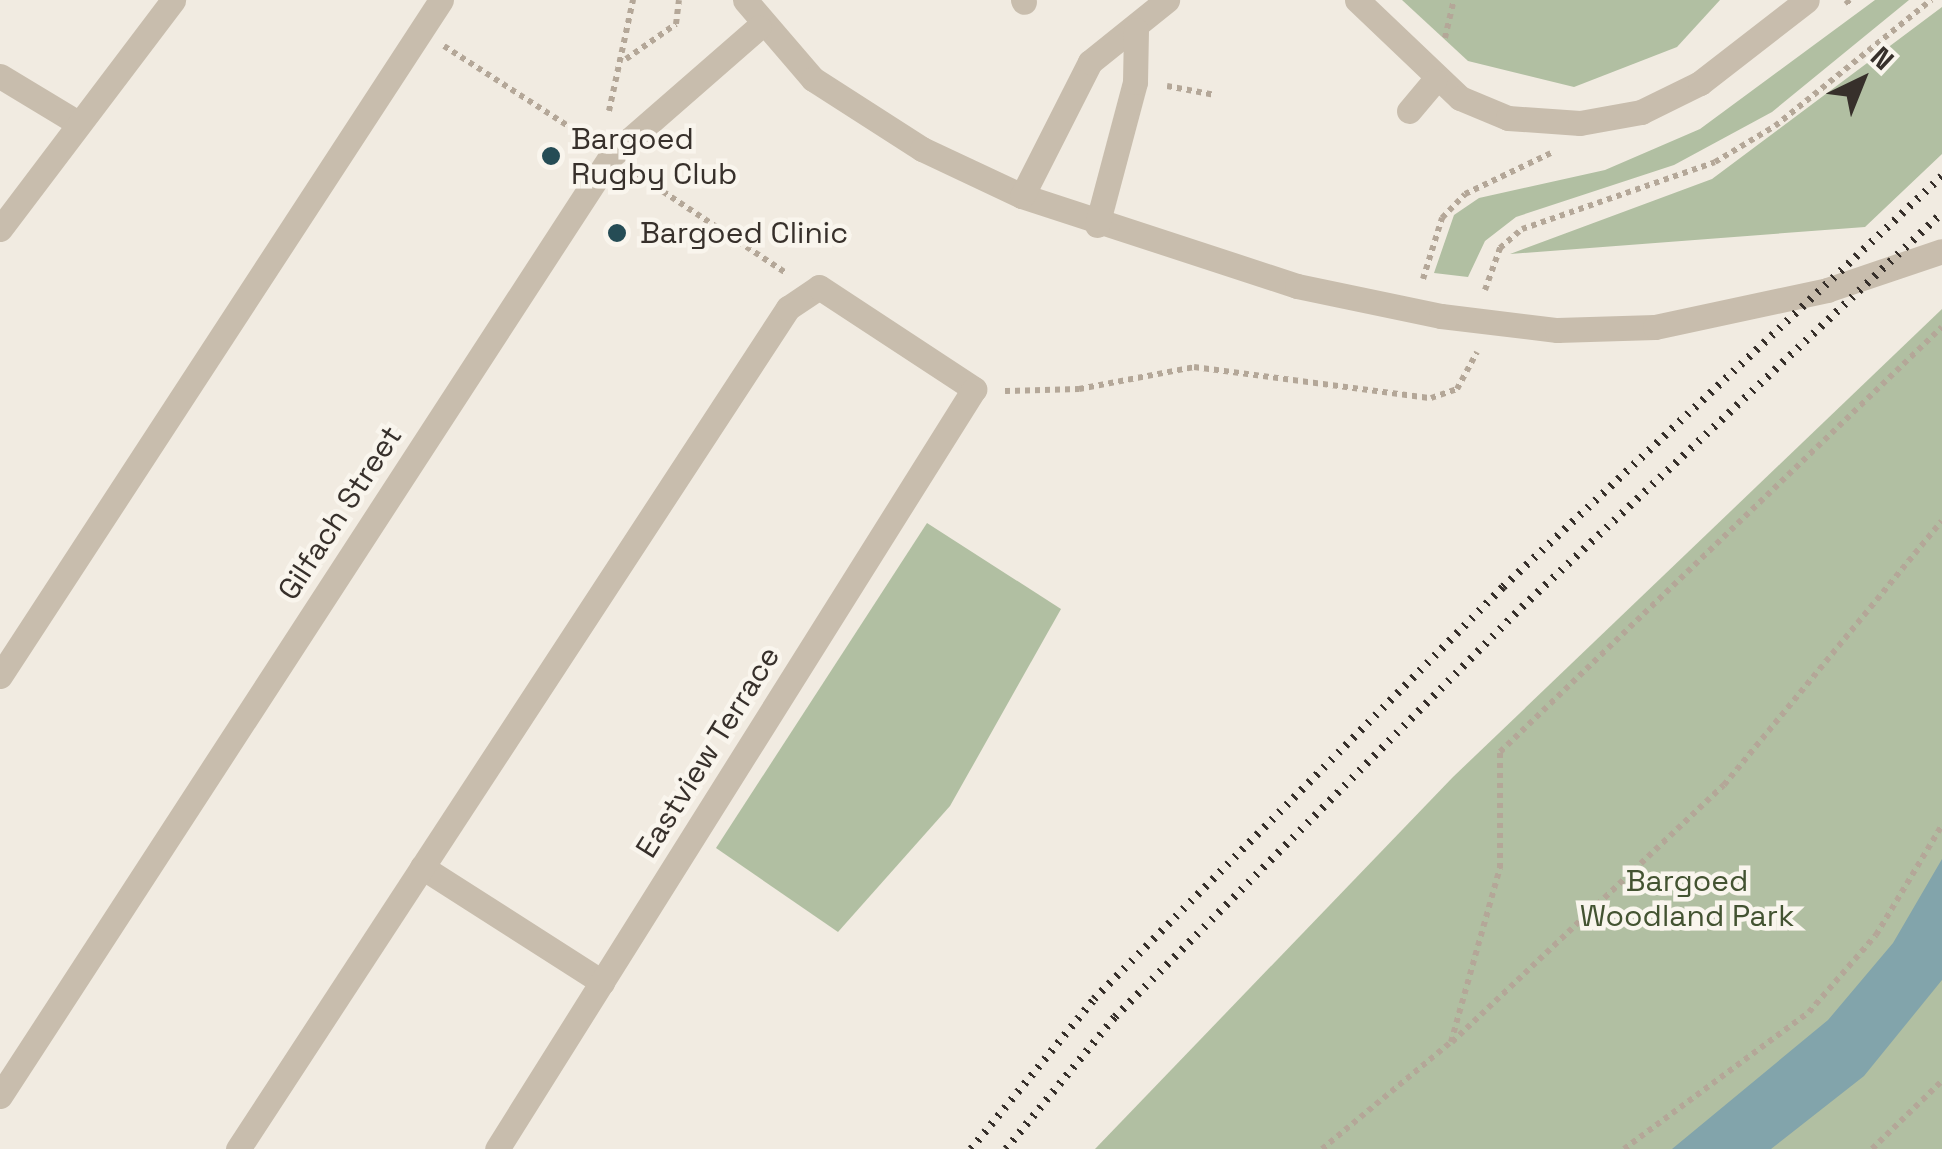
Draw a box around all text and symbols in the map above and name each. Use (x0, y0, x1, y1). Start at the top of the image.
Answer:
north arrow (1812, 30, 1912, 130)
text: N (1863, 38, 1902, 78)
place label: Bargoed Rugby Club (571, 121, 737, 192)
marker: Bargoed Rugby Club (540, 145, 562, 167)
place label: Bargoed Clinic (640, 215, 848, 251)
marker: Bargoed Clinic (604, 220, 630, 246)
street label: Gilfach Street (270, 419, 410, 607)
street label: Eastview Terrace (628, 639, 788, 865)
park label: Bargoed Woodland Park (1580, 863, 1794, 934)

